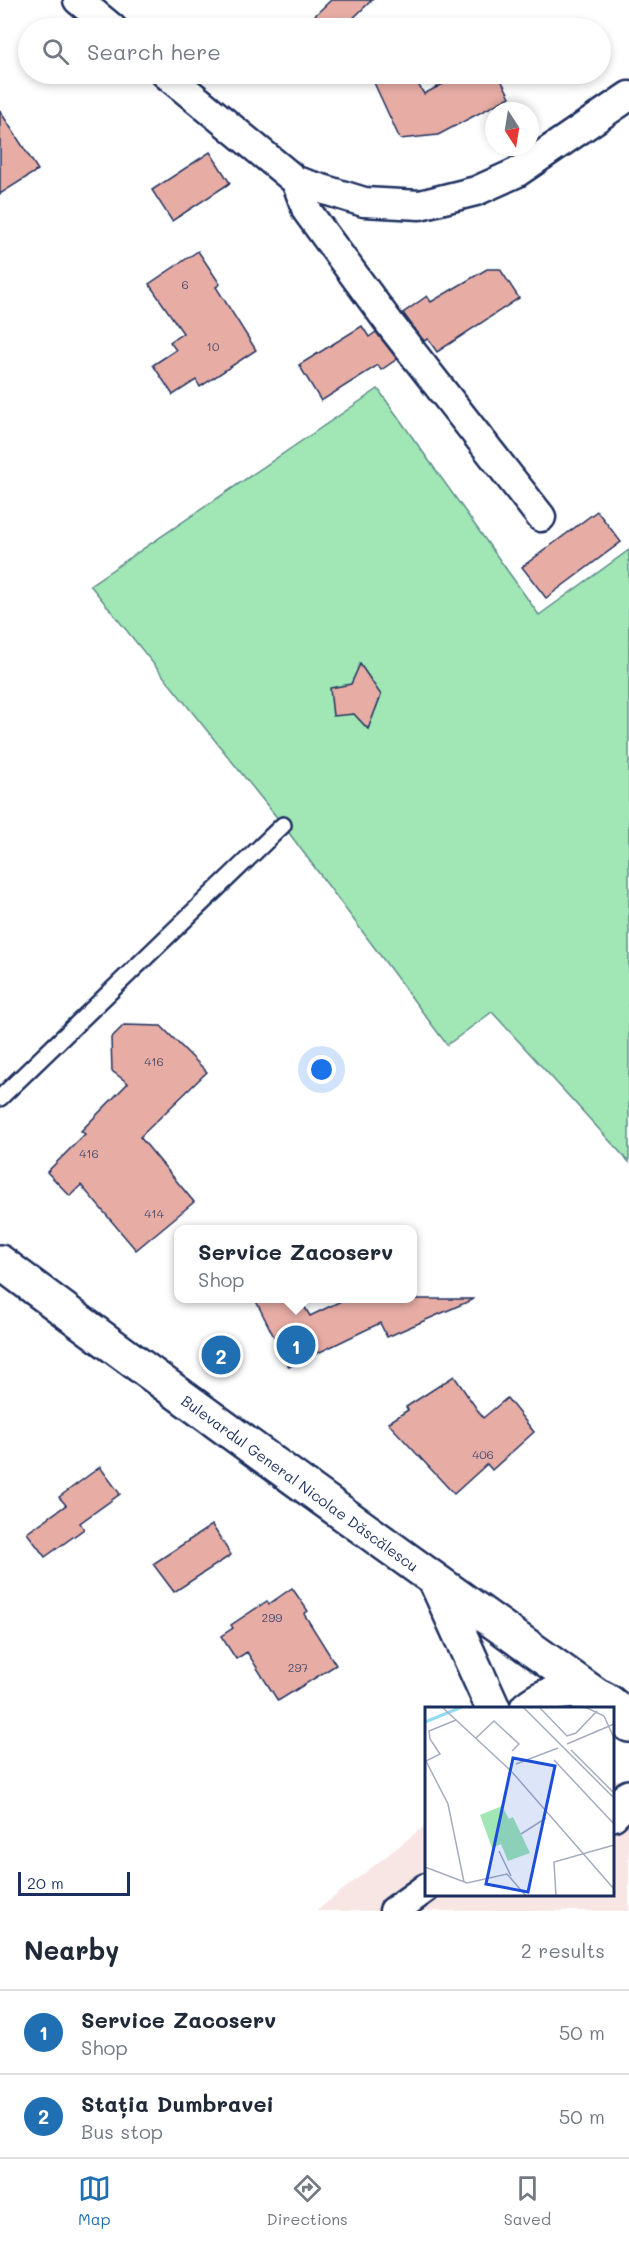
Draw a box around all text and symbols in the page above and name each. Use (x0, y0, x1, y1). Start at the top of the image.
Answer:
search box (18, 18, 611, 84)
icon: search (39, 35, 72, 68)
text: Search here (87, 37, 221, 66)
north arrow (485, 102, 539, 156)
house number: 6 (181, 276, 189, 292)
house number: 10 (207, 338, 220, 354)
house number: 416 (144, 1053, 164, 1069)
your location (307, 1055, 336, 1084)
house number: 416 (79, 1145, 99, 1161)
house number: 414 (144, 1205, 164, 1221)
popup (174, 1225, 417, 1303)
text: Service Zacoserv (198, 1237, 393, 1266)
text: Shop (198, 1266, 245, 1292)
pin: 1 (276, 1322, 316, 1368)
pin: 2 (202, 1332, 240, 1378)
street label: Bulevardul General Nicolae Dăscălescu (178, 1390, 422, 1576)
house number: 406 (472, 1446, 494, 1462)
house number: 299 (262, 1609, 282, 1625)
house number: 297 (288, 1659, 309, 1675)
inset map (425, 1707, 614, 1896)
scale bar (18, 1869, 130, 1896)
text: 20 m (27, 1872, 64, 1893)
text: Nearby (24, 1933, 119, 1967)
text: 2 results (521, 1937, 605, 1963)
text: Service Zacoserv (81, 2005, 276, 2034)
text: 1 (39, 2019, 48, 2045)
text: 50 m (559, 2019, 605, 2045)
text: Shop (81, 2034, 128, 2060)
text: Stația Dumbravei (81, 2089, 274, 2118)
text: 2 (38, 2103, 49, 2129)
text: 50 m (559, 2103, 605, 2129)
text: Bus stop (81, 2118, 163, 2144)
tab: Map (78, 2172, 111, 2229)
tab: Directions (267, 2172, 348, 2229)
tab: Saved (504, 2172, 551, 2229)

